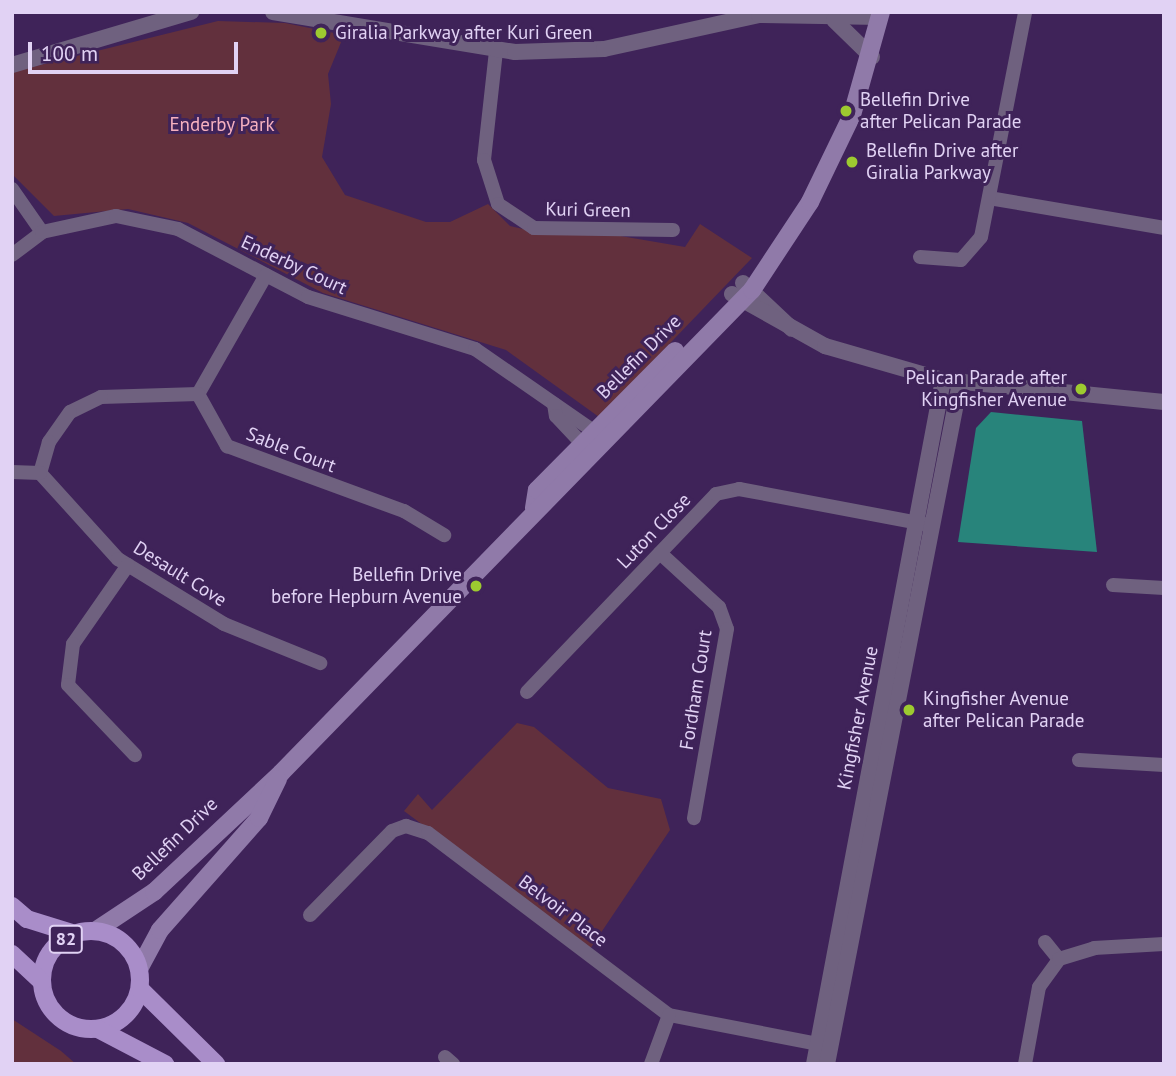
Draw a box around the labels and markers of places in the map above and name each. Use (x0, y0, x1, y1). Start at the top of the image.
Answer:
place label: Giralia Parkway after Kuri Green (335, 22, 593, 44)
marker: Giralia Parkway after Kuri Green (313, 25, 329, 41)
place label: Bellefin Drive after Pelican Parade (860, 89, 1021, 133)
marker: Bellefin Drive after Pelican Parade (838, 103, 854, 119)
place label: Bellefin Drive after Giralia Parkway (866, 140, 1018, 184)
marker: Bellefin Drive after Giralia Parkway (844, 154, 860, 170)
place label: Pelican Parade after Kingfisher Avenue (906, 367, 1067, 411)
marker: Pelican Parade after Kingfisher Avenue (1073, 381, 1089, 397)
place label: Bellefin Drive before Hepburn Avenue (270, 564, 462, 608)
marker: Bellefin Drive before Hepburn Avenue (468, 578, 484, 594)
place label: Kingfisher Avenue after Pelican Parade (923, 688, 1084, 732)
marker: Kingfisher Avenue after Pelican Parade (901, 702, 917, 718)

